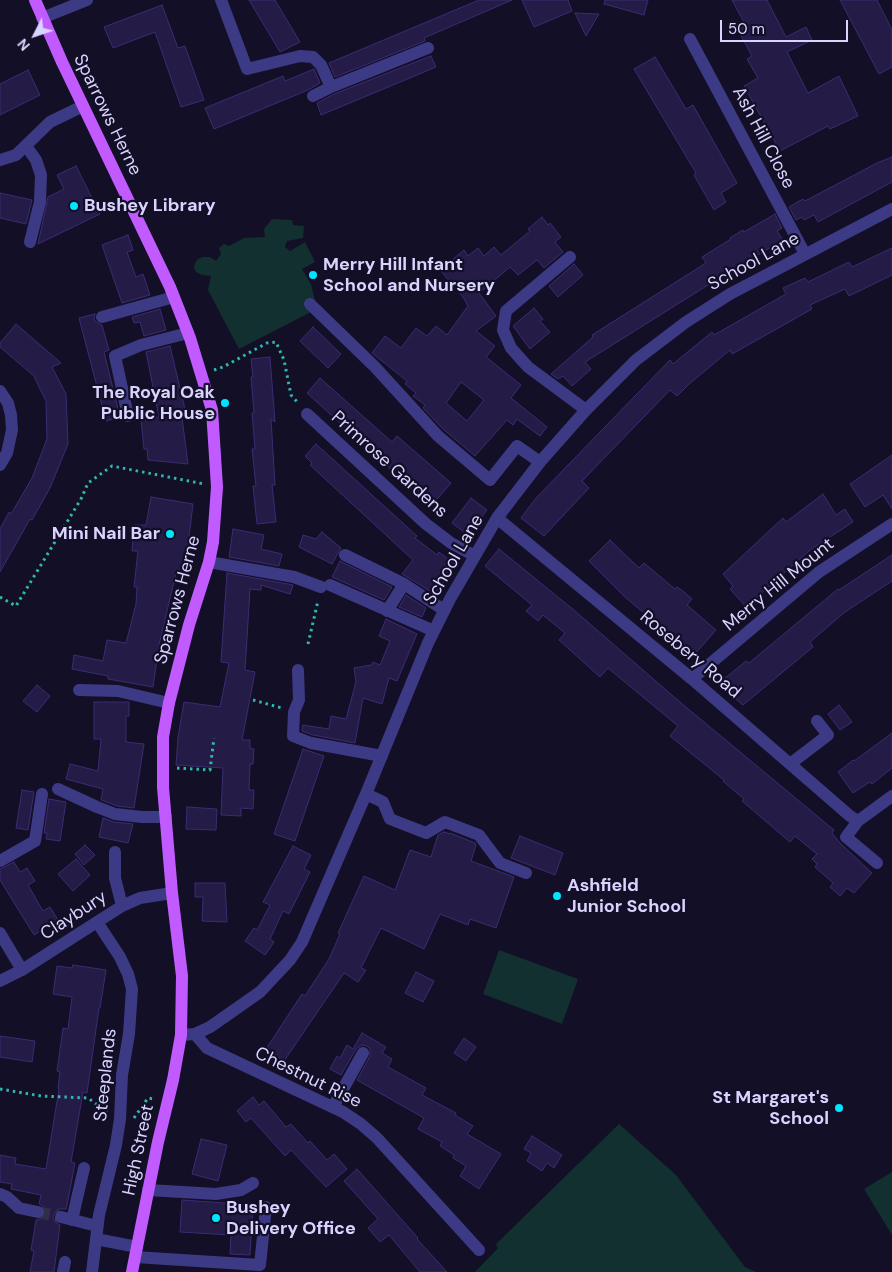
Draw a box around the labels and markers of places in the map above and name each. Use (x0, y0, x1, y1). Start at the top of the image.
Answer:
place label: Bushey Library (84, 195, 216, 217)
marker: Bushey Library (68, 200, 80, 212)
place label: Merry Hill Infant School and Nursery (323, 254, 495, 296)
marker: Merry Hill Infant School and Nursery (307, 269, 319, 281)
place label: The Royal Oak Public House (92, 382, 215, 424)
marker: The Royal Oak Public House (219, 397, 231, 409)
place label: Mini Nail Bar (52, 523, 160, 545)
marker: Mini Nail Bar (164, 528, 176, 540)
place label: Ashfield Junior School (567, 875, 686, 918)
marker: Ashfield Junior School (551, 890, 563, 902)
place label: St Margaret's School (712, 1087, 829, 1130)
marker: St Margaret's School (833, 1102, 845, 1114)
place label: Bushey Delivery Office (226, 1197, 356, 1240)
marker: Bushey Delivery Office (210, 1212, 222, 1224)

